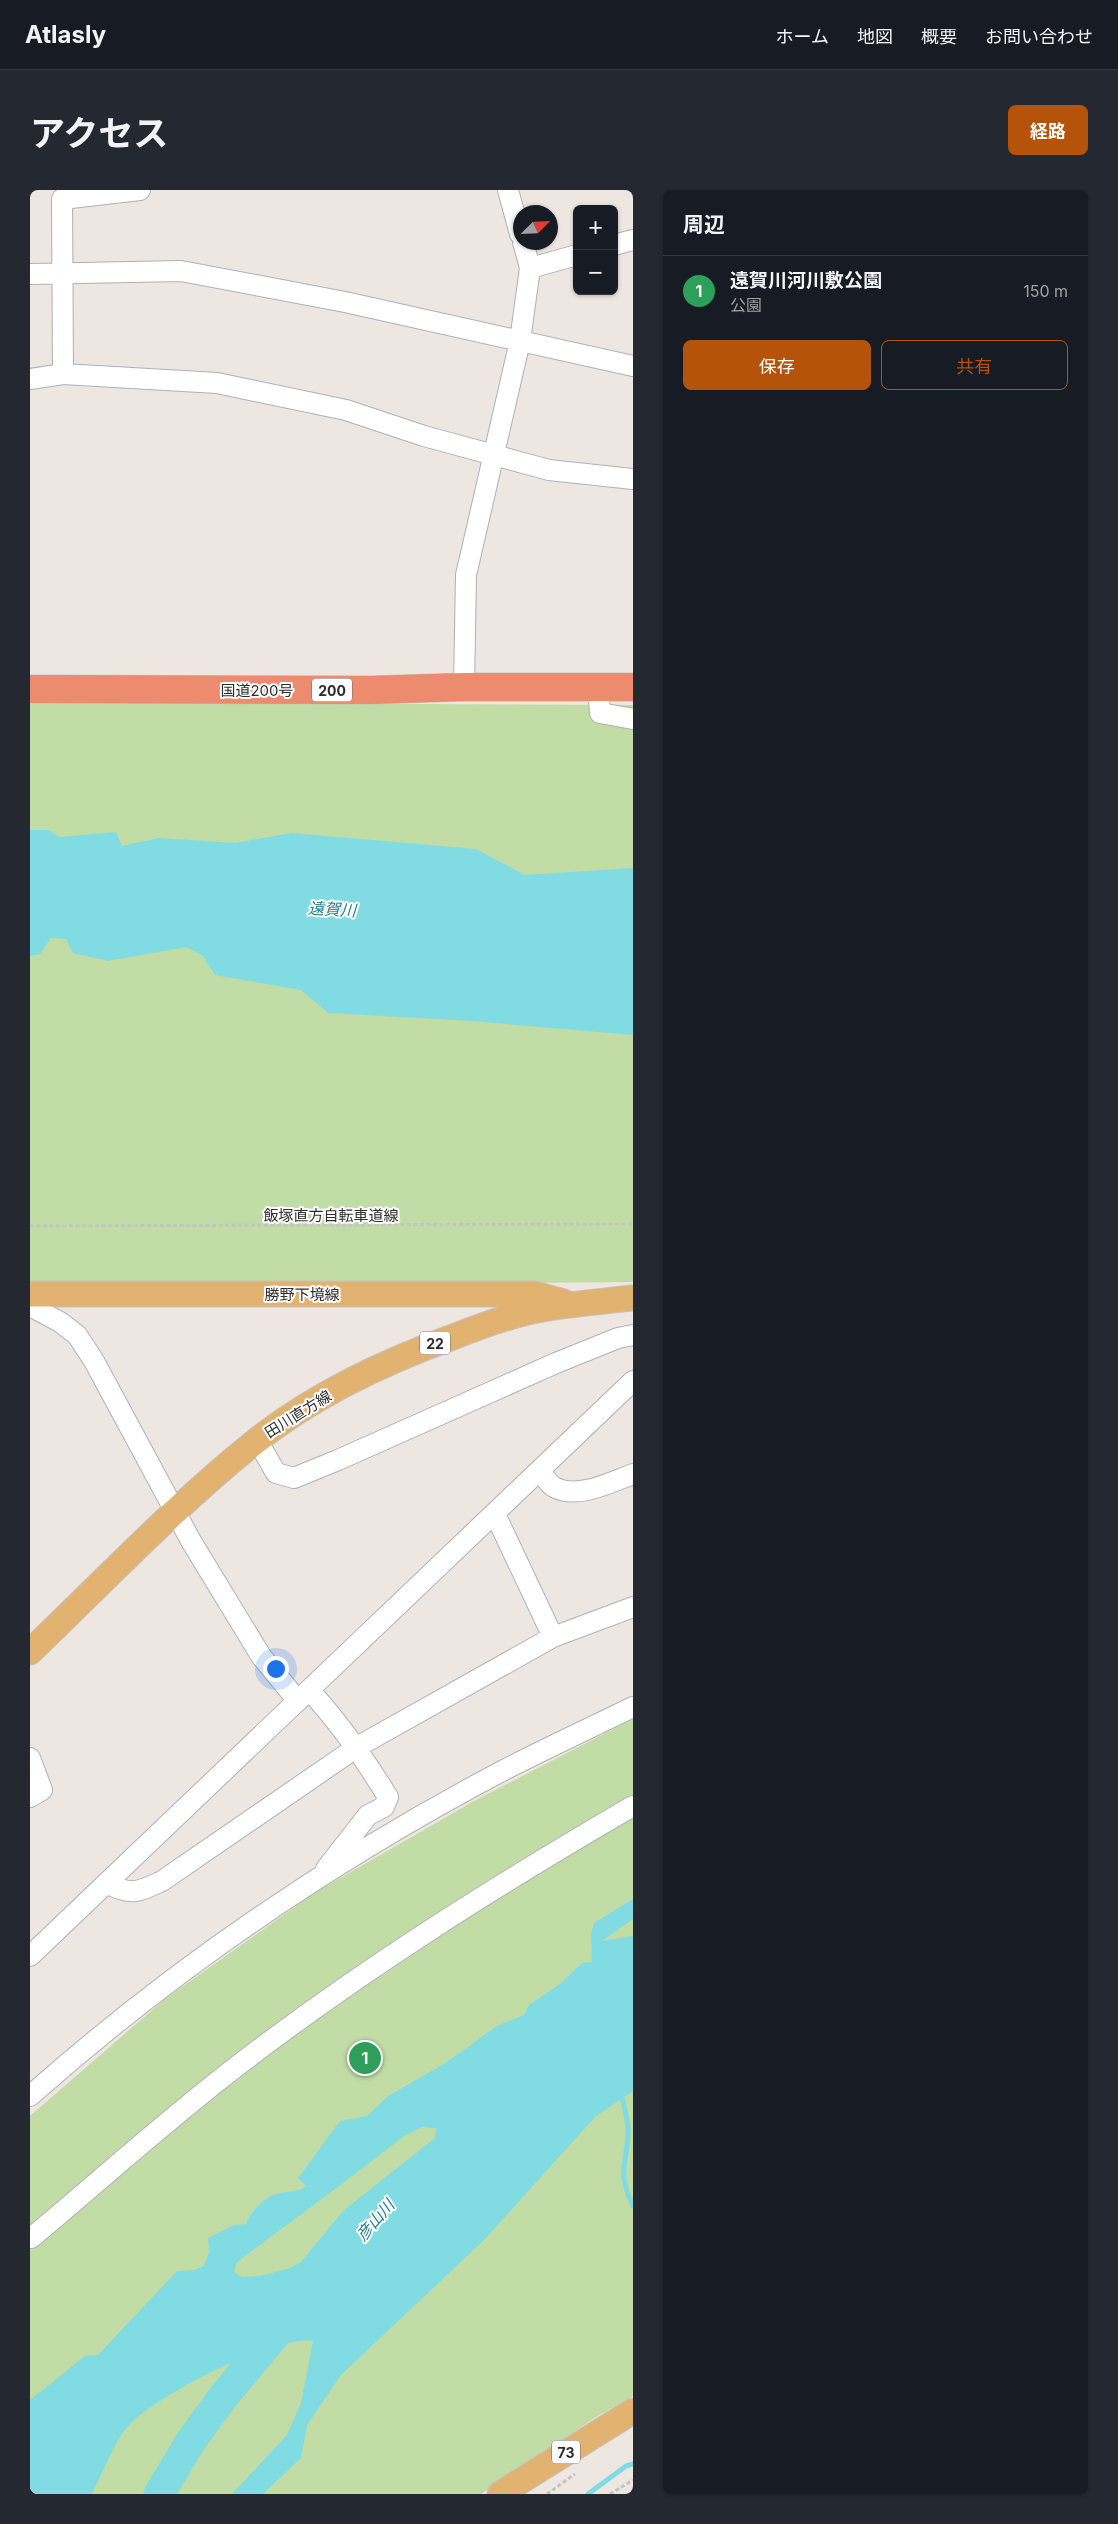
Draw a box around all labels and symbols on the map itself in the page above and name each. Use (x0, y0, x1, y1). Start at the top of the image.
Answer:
north arrow (513, 205, 558, 250)
road number: 200 (312, 678, 352, 702)
street label: 国道200号 (220, 681, 294, 700)
water label: 遠賀川 (308, 898, 358, 920)
street label: 飯塚直方自転車道線 (263, 1206, 399, 1225)
street label: 勝野下境線 (264, 1285, 340, 1304)
road number: 22 (420, 1332, 450, 1354)
street label: 田川直方線 (261, 1386, 335, 1442)
your location (263, 1656, 289, 1682)
pin: 1 (349, 2039, 381, 2077)
water label: 彦山川 (352, 2194, 400, 2245)
road number: 73 (552, 2440, 580, 2464)

